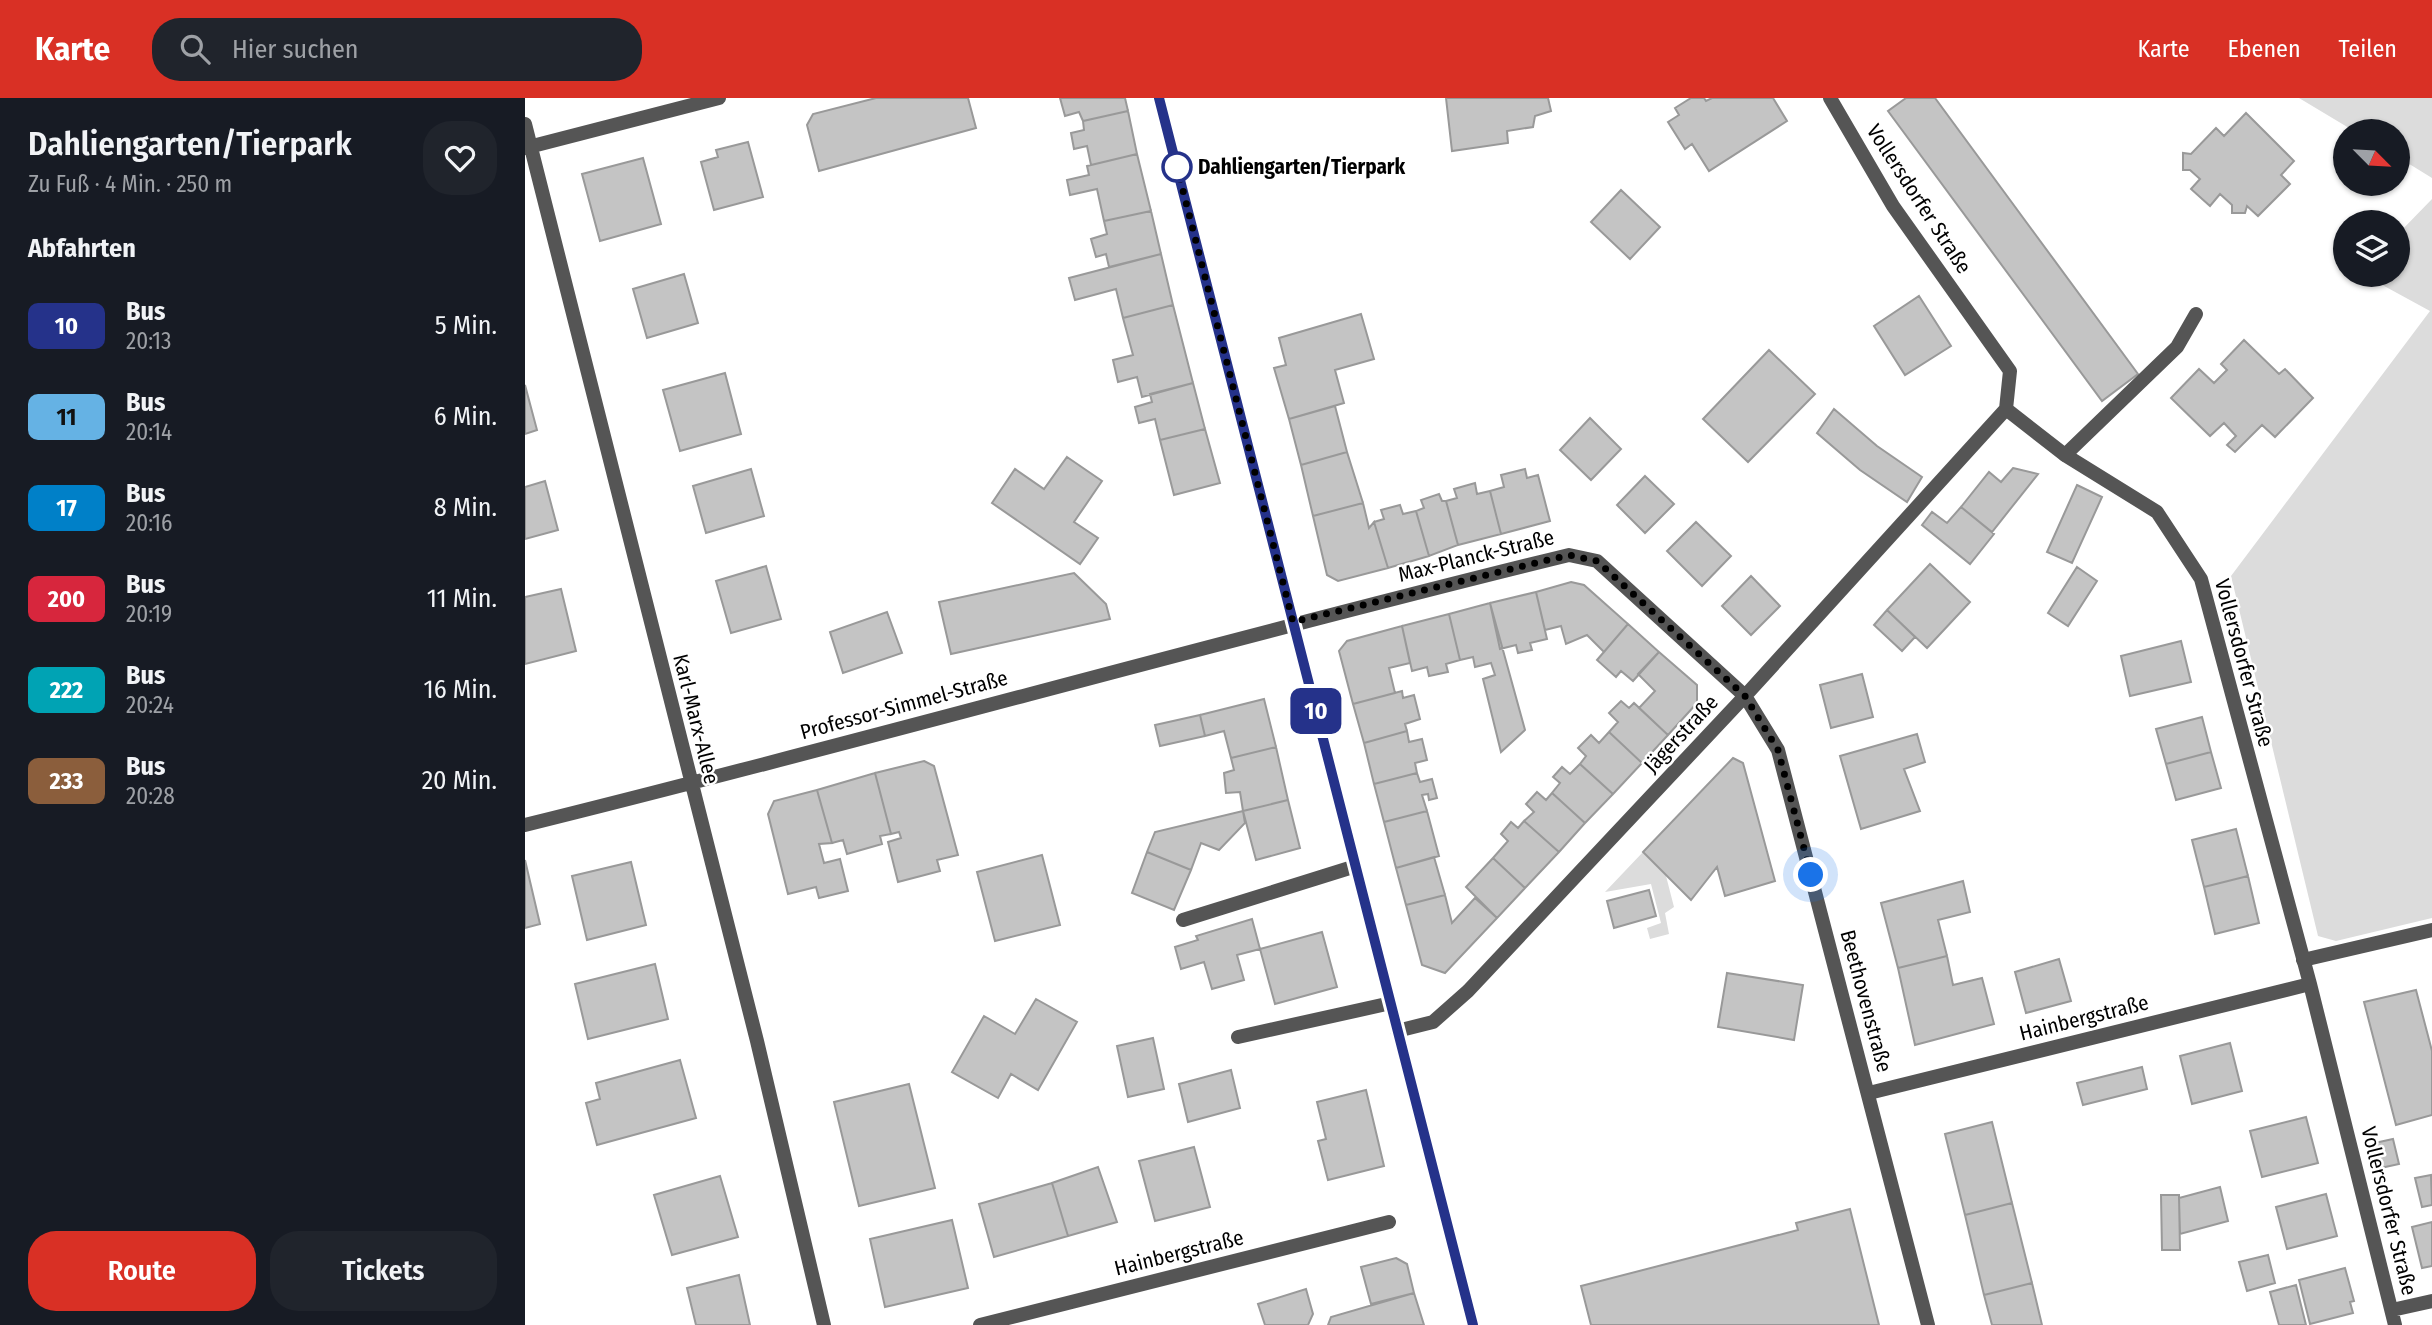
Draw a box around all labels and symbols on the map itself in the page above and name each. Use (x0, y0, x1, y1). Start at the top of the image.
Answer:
street label: Vollersdorfer Straße (1861, 119, 1977, 279)
north arrow (2333, 119, 2410, 196)
marker: Dahliengarten/Tierpark (1162, 152, 1192, 182)
place label: Dahliengarten/Tierpark (1198, 154, 1406, 180)
street label: Max-Planck-Straße (1395, 524, 1557, 588)
street label: Vollersdorfer Straße (2209, 576, 2279, 750)
street label: Karl-Marx-Allee (667, 651, 725, 787)
street label: Professor-Simmel-Straße (797, 665, 1011, 745)
line badge: 10 (1285, 688, 1347, 734)
street label: Jägerstraße (1638, 690, 1724, 778)
your location (1793, 857, 1828, 892)
street label: Beethovenstraße (1835, 927, 1897, 1075)
street label: Hainbergstraße (2017, 989, 2151, 1047)
street label: Vollersdorfer Straße (2355, 1124, 2423, 1298)
street label: Hainbergstraße (1112, 1224, 1246, 1282)

